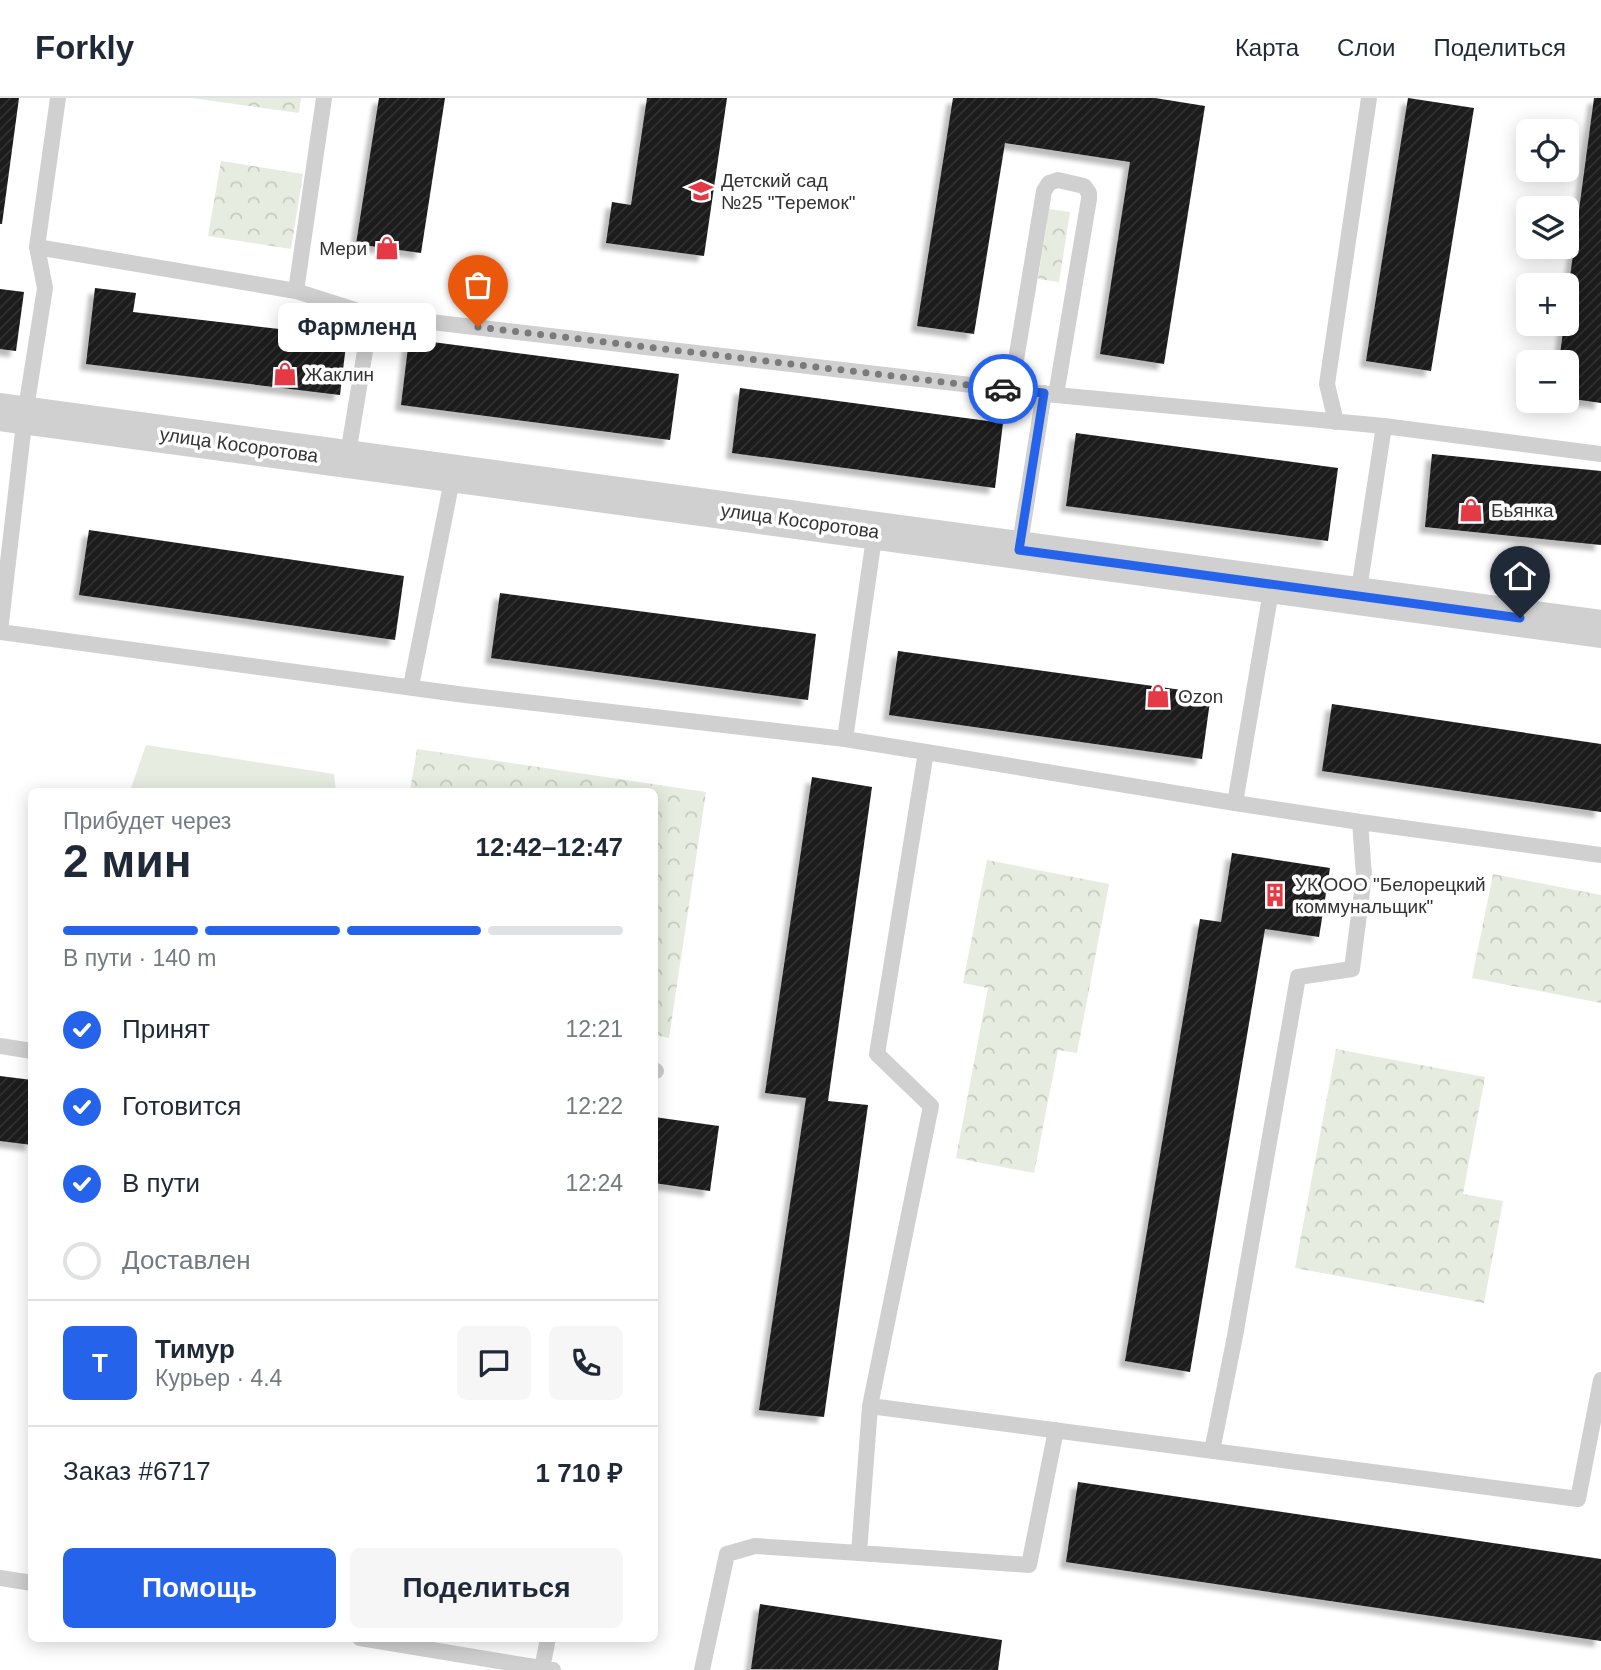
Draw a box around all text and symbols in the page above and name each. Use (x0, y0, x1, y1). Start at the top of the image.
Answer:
text: Forkly (35, 29, 134, 66)
text: Карта (1235, 34, 1299, 61)
text: Слои (1337, 34, 1395, 61)
text: Поделиться (1433, 34, 1566, 61)
map controls (1516, 119, 1579, 413)
button: locate (1516, 119, 1579, 182)
place label: Детский сад №25 "Теремок" (721, 170, 855, 213)
school or university icon: Детский сад №25 "Теремок" (687, 177, 715, 205)
button: layers (1516, 196, 1579, 259)
shop icon: Мери (373, 234, 401, 262)
place label: Мери (319, 238, 367, 259)
pin (448, 255, 508, 327)
icon: bag (459, 266, 497, 304)
button: + (1516, 273, 1579, 336)
callout: Фармленд (279, 302, 436, 352)
text: Фармленд (298, 314, 416, 340)
button: − (1516, 350, 1579, 413)
courier (968, 354, 1038, 424)
shop icon: Жаклин (271, 360, 299, 388)
place label: Жаклин (305, 364, 374, 385)
icon: car (984, 370, 1022, 408)
street label: улица Косоротова (158, 423, 320, 467)
shop icon: Бьянка (1457, 496, 1485, 524)
street label: улица Косоротова (719, 499, 881, 543)
place label: Бьянка (1491, 500, 1554, 521)
pin (1490, 546, 1550, 618)
icon: home (1501, 557, 1539, 595)
shop icon: Ozon (1144, 682, 1172, 710)
place label: Ozon (1178, 686, 1223, 707)
text: Прибудет через (63, 808, 231, 834)
text: 12:42–12:47 (476, 832, 623, 862)
text: 2 мин (63, 835, 191, 887)
place label: УК ООО "Белорецкий коммунальщик" (1295, 874, 1486, 917)
building icon: УК ООО "Белорецкий коммунальщик" (1261, 881, 1289, 909)
text: В пути · 140 m (63, 945, 216, 971)
icon: check (63, 1011, 101, 1049)
text: Принят (122, 1014, 210, 1044)
text: 12:21 (565, 1016, 623, 1042)
icon: check (63, 1088, 101, 1126)
text: Готовится (122, 1091, 241, 1121)
text: 12:22 (565, 1093, 623, 1119)
icon: check (63, 1165, 101, 1203)
text: В пути (122, 1168, 200, 1198)
text: 12:24 (565, 1170, 623, 1196)
text: Доставлен (122, 1245, 251, 1275)
button: chat (457, 1326, 531, 1400)
button: phone (549, 1326, 623, 1400)
text: Тимур (155, 1334, 235, 1364)
text: Т (92, 1348, 108, 1378)
text: Курьер · 4.4 (155, 1365, 282, 1391)
text: Заказ #6717 (63, 1456, 211, 1486)
text: 1 710 ₽ (536, 1458, 623, 1488)
button: Помощь (63, 1548, 336, 1628)
button: Поделиться (350, 1548, 623, 1628)

